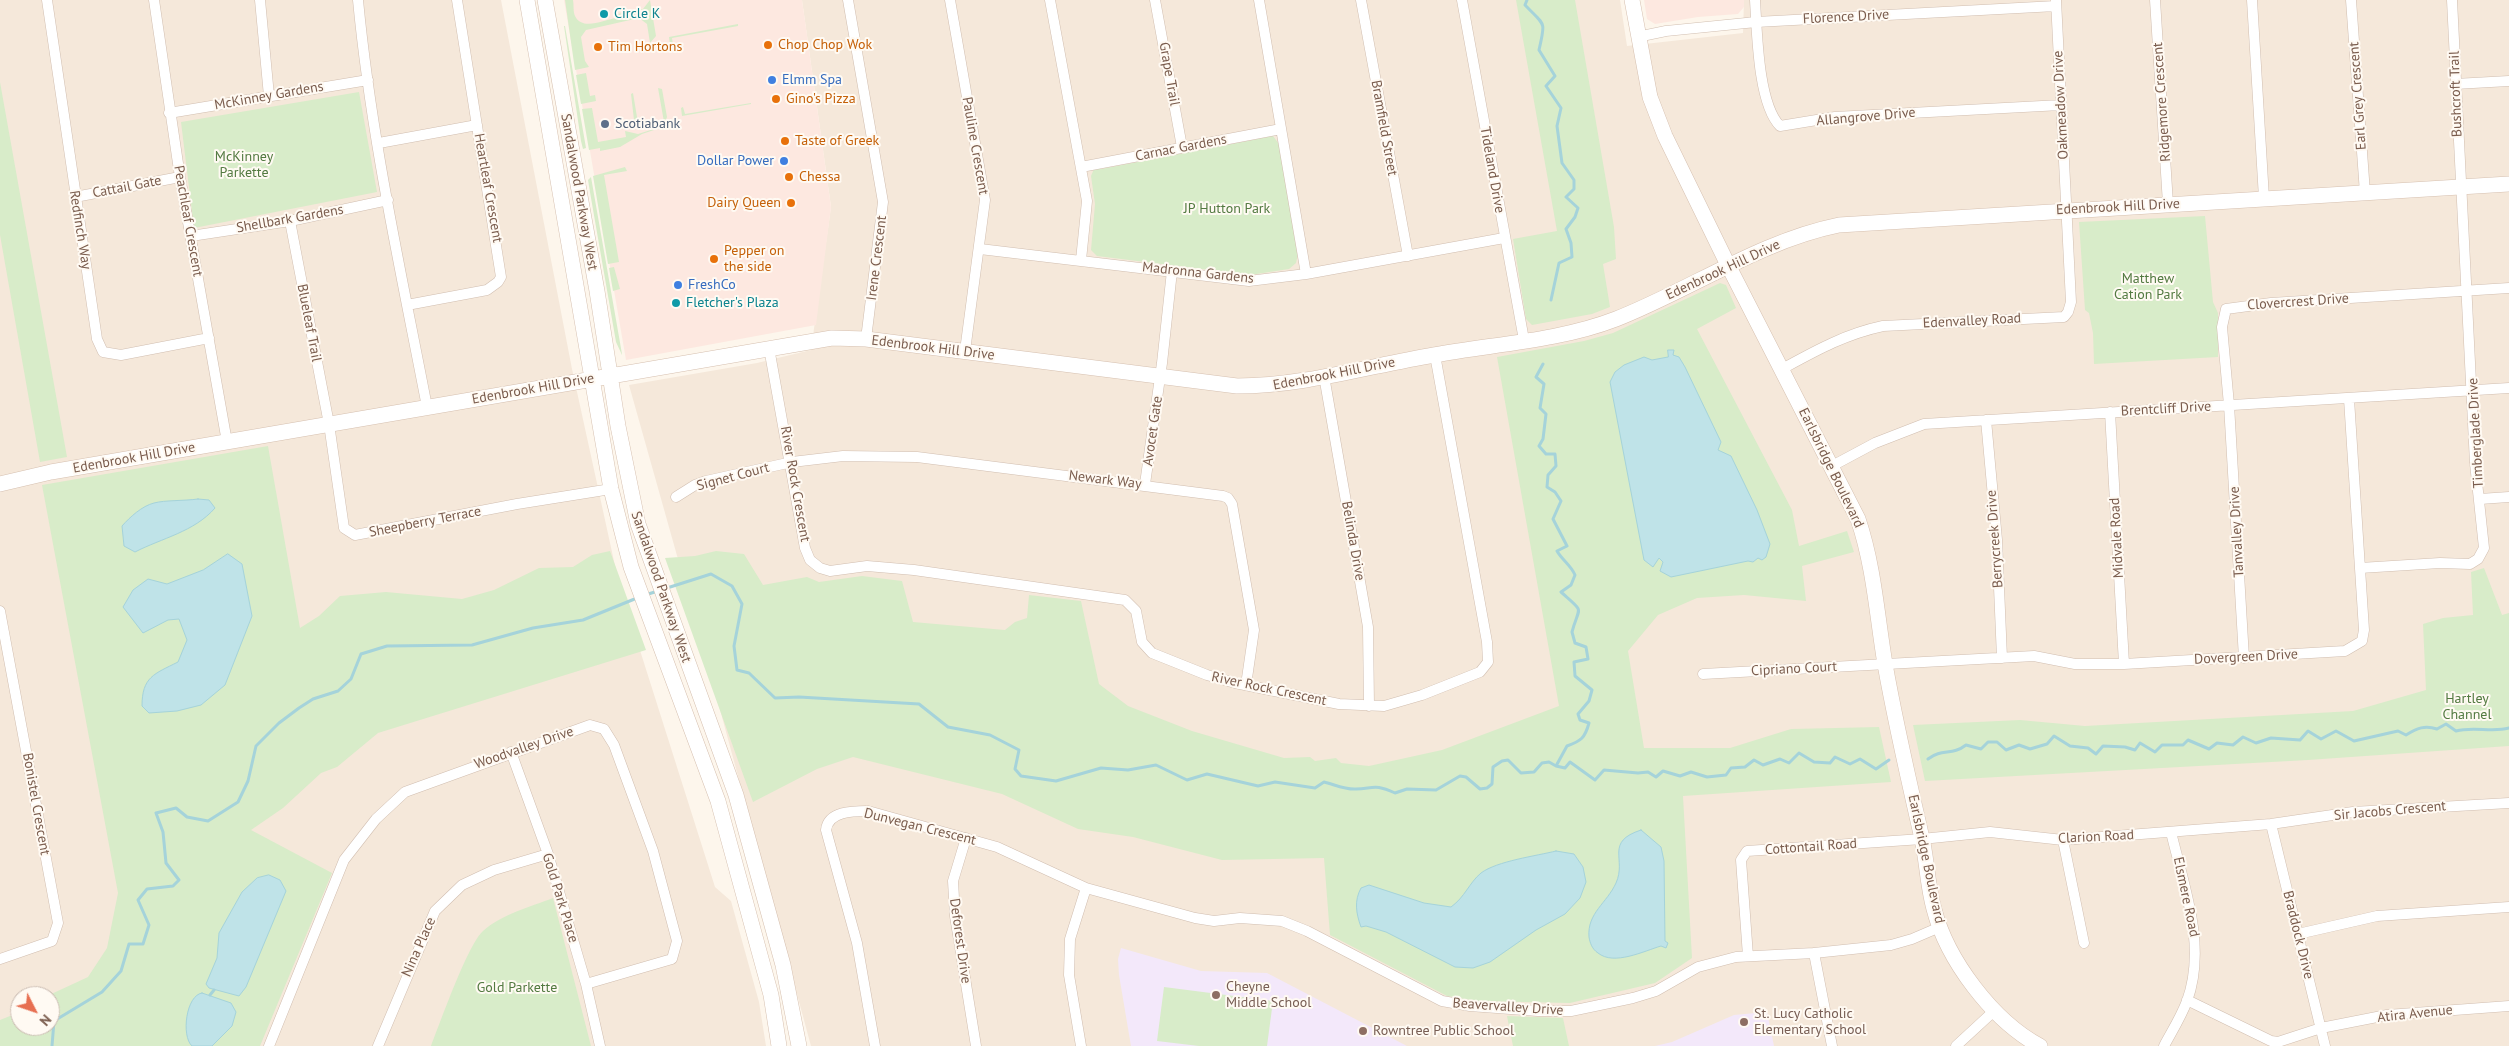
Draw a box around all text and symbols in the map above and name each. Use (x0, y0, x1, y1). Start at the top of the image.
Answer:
place label: Circle K (614, 6, 660, 22)
street label: Florence Drive (1802, 6, 1890, 28)
marker: Circle K (598, 8, 610, 20)
place label: Chop Chop Wok (778, 37, 872, 53)
place label: Tim Hortons (608, 39, 682, 55)
marker: Chop Chop Wok (762, 39, 774, 51)
marker: Tim Hortons (592, 41, 604, 53)
street label: Grape Trail (1155, 41, 1183, 107)
street label: Earl Grey Crescent (2346, 41, 2370, 151)
street label: Ridgemore Crescent (2149, 42, 2175, 162)
street label: Oakmeadow Drive (2050, 50, 2072, 160)
street label: Bushcroft Trail (2446, 51, 2466, 137)
place label: Elmm Spa (782, 72, 842, 88)
marker: Elmm Spa (766, 74, 778, 86)
street label: McKinney Gardens (213, 78, 325, 114)
street label: Bramfield Street (1367, 79, 1401, 177)
place label: Gino's Pizza (786, 91, 856, 107)
marker: Gino's Pizza (770, 93, 782, 105)
street label: Pauline Crescent (958, 96, 992, 196)
street label: Allangrove Drive (1816, 104, 1916, 130)
street label: Sandalwood Parkway West (557, 112, 601, 272)
place label: Scotiabank (615, 116, 680, 132)
marker: Scotiabank (599, 118, 611, 130)
street label: Tideland Drive (1476, 125, 1508, 215)
street label: Carnac Gardens (1134, 131, 1228, 165)
street label: Heartleaf Crescent (470, 132, 506, 244)
place label: Taste of Greek (795, 133, 879, 149)
marker: Taste of Greek (779, 135, 791, 147)
park label: McKinney Parkette (215, 149, 273, 182)
place label: Dollar Power (697, 153, 774, 169)
marker: Dollar Power (778, 155, 790, 167)
street label: Peachleaf Crescent (170, 164, 206, 278)
place label: Chessa (799, 169, 840, 185)
marker: Chessa (783, 171, 795, 183)
street label: Cattail Gate (91, 172, 163, 202)
street label: Redfinch Way (65, 189, 95, 271)
place label: Dairy Queen (707, 195, 781, 211)
street label: Edenbrook Hill Drive (2056, 195, 2180, 219)
marker: Dairy Queen (785, 197, 797, 209)
street label: Shellbark Gardens (235, 201, 345, 237)
park label: JP Hutton Park (1184, 201, 1270, 217)
street label: Irene Crescent (863, 215, 891, 301)
street label: Edenbrook Hill Drive (1663, 236, 1783, 304)
place label: Pepper on the side (724, 243, 784, 276)
marker: Pepper on the side (708, 253, 720, 265)
street label: Madronna Gardens (1141, 259, 1255, 287)
park label: Matthew Cation Park (2114, 271, 2182, 304)
place label: FreshCo (688, 277, 736, 293)
marker: FreshCo (672, 279, 684, 291)
street label: Blueleaf Trail (293, 283, 325, 363)
street label: Clovercrest Drive (2247, 290, 2349, 314)
place label: Fletcher's Plaza (686, 295, 779, 311)
marker: Fletcher's Plaza (670, 297, 682, 309)
street label: Edenvalley Road (1922, 310, 2022, 332)
street label: Edenbrook Hill Drive (870, 332, 996, 364)
street label: Edenbrook Hill Drive (1272, 354, 1396, 394)
street label: Edenbrook Hill Drive (470, 370, 596, 408)
street label: Timberglade Drive (2465, 377, 2487, 489)
street label: Avocet Gate (1140, 395, 1166, 467)
street label: Brentcliff Drive (2120, 398, 2212, 420)
street label: Earlsbridge Boulevard (1795, 405, 1867, 531)
street label: River Rock Crescent (777, 425, 813, 543)
street label: Edenbrook Hill Drive (71, 439, 197, 477)
street label: Signet Court (695, 459, 771, 495)
street label: Newark Way (1068, 467, 1142, 493)
street label: Tanvalley Drive (2226, 486, 2248, 578)
street label: Berrycreek Drive (1983, 489, 2007, 589)
street label: Midvale Road (2107, 497, 2127, 579)
street label: Belinda Drive (1338, 500, 1368, 582)
street label: Sheepberry Terrace (368, 503, 482, 541)
street label: Sandalwood Parkway West (627, 509, 695, 665)
street label: Dovergreen Drive (2194, 646, 2298, 668)
street label: Cipriano Court (1751, 658, 1837, 680)
street label: River Rock Crescent (1210, 669, 1328, 709)
park label: Hartley Channel (2442, 691, 2492, 724)
street label: Woodvalley Drive (472, 723, 576, 773)
street label: Bonistel Crescent (19, 752, 53, 856)
street label: Earlsbridge Boulevard (1904, 793, 1948, 925)
street label: Sir Jacobs Crescent (2333, 798, 2447, 824)
street label: Dunvegan Crescent (862, 805, 978, 849)
street label: Clarion Road (2058, 827, 2134, 847)
street label: Cottontail Road (1764, 835, 1858, 859)
street label: Gold Park Place (538, 851, 582, 945)
street label: Elsmere Road (2169, 856, 2203, 938)
street label: Braddock Drive (2279, 889, 2317, 981)
street label: Deforest Drive (946, 897, 974, 985)
street label: Nina Place (398, 915, 440, 979)
place label: Cheyne Middle School (1226, 979, 1311, 1012)
park label: Gold Parkette (477, 980, 557, 996)
north arrow (10, 986, 60, 1036)
marker: Cheyne Middle School (1210, 989, 1222, 1001)
street label: Beavervalley Drive (1452, 995, 1564, 1019)
street label: Atira Avenue (2377, 1002, 2453, 1026)
place label: St. Lucy Catholic Elementary School (1754, 1006, 1866, 1038)
text: N (36, 1011, 55, 1030)
marker: St. Lucy Catholic Elementary School (1738, 1016, 1750, 1028)
place label: Rowntree Public School (1373, 1023, 1514, 1039)
marker: Rowntree Public School (1357, 1025, 1369, 1037)

